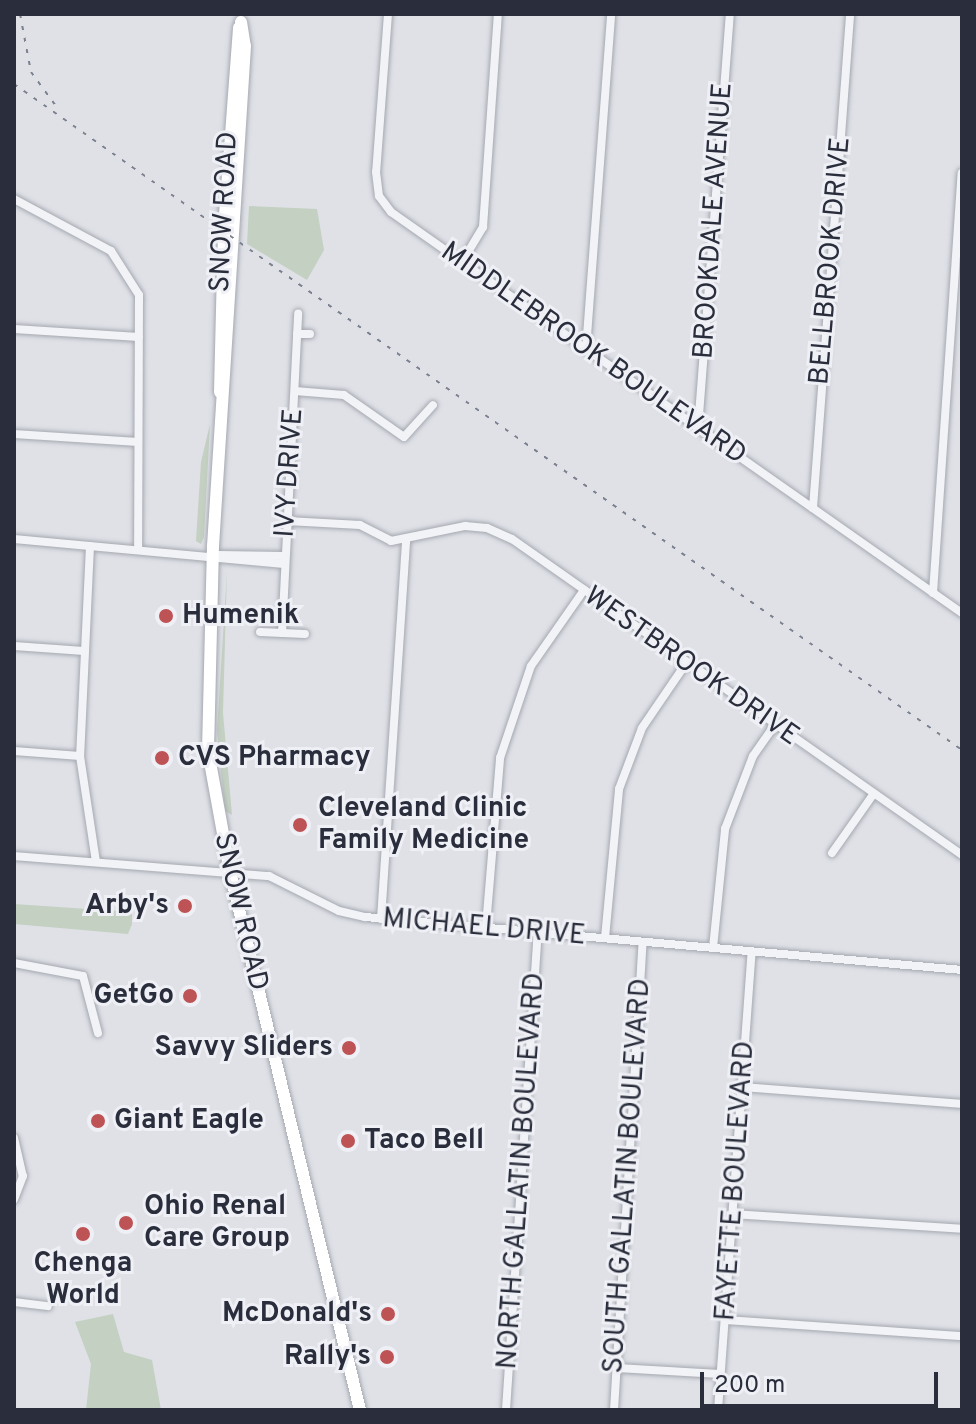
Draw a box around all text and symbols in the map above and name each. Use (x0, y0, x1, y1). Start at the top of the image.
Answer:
street label: BROOKDALE AVENUE (688, 81, 740, 361)
street label: SNOW ROAD (204, 130, 246, 294)
street label: BELLBROOK DRIVE (803, 136, 859, 386)
street label: MIDDLEBROOK BOULEVARD (434, 236, 752, 472)
street label: IVY DRIVE (269, 407, 311, 539)
street label: WESTBROOK DRIVE (577, 580, 805, 754)
place label: Humenik (182, 599, 299, 633)
marker: Humenik (157, 607, 175, 625)
place label: CVS Pharmacy (178, 741, 371, 775)
marker: CVS Pharmacy (153, 749, 171, 767)
place label: Cleveland Clinic Family Medicine (318, 792, 529, 858)
marker: Cleveland Clinic Family Medicine (289, 814, 311, 836)
street label: SNOW ROAD (205, 830, 275, 994)
place label: Arby's (85, 889, 169, 923)
marker: Arby's (176, 897, 194, 915)
street label: MICHAEL DRIVE (381, 902, 587, 954)
street label: NORTH GALLATIN BOULEVARD (491, 971, 553, 1371)
street label: SOUTH GALLATIN BOULEVARD (597, 977, 659, 1375)
place label: GetGo (94, 979, 174, 1013)
marker: GetGo (181, 987, 199, 1005)
place label: Savvy Sliders (155, 1031, 333, 1065)
marker: Savvy Sliders (340, 1039, 358, 1057)
street label: FAYETTE BOULEVARD (709, 1040, 763, 1322)
place label: Giant Eagle (114, 1104, 264, 1138)
marker: Giant Eagle (89, 1112, 107, 1130)
place label: Taco Bell (364, 1124, 484, 1158)
marker: Taco Bell (339, 1132, 357, 1150)
place label: Ohio Renal Care Group (144, 1190, 290, 1256)
marker: Ohio Renal Care Group (115, 1212, 137, 1234)
marker: Chenga World (74, 1225, 92, 1243)
place label: Chenga World (34, 1247, 132, 1313)
place label: McDonald's (222, 1297, 372, 1331)
marker: McDonald's (379, 1305, 397, 1323)
place label: Rally's (284, 1340, 371, 1374)
marker: Rally's (378, 1348, 396, 1366)
scale bar (704, 1356, 942, 1406)
text: 200 m (714, 1371, 785, 1401)

